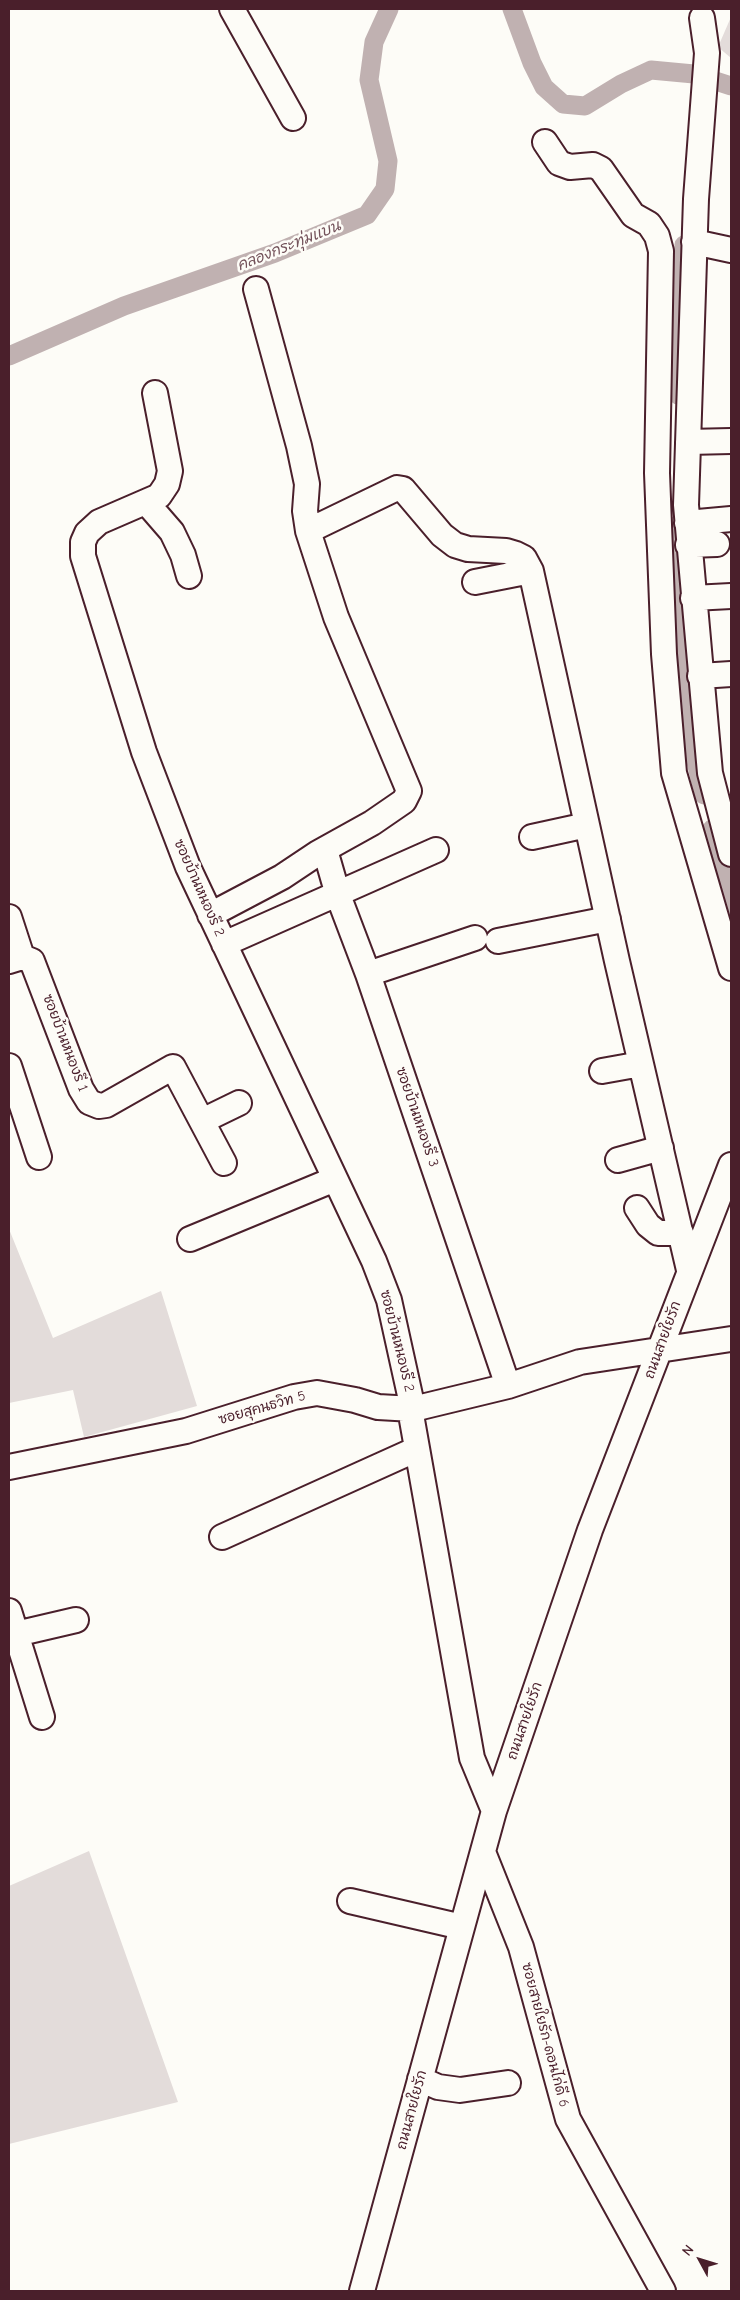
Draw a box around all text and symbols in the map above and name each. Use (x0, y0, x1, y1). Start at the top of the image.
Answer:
water label: คลองกระทุ่มแบน (234, 217, 344, 275)
street label: ซอยบ้านหนองรี 2 (170, 837, 228, 939)
street label: ซอยบ้านหนองรี 1 (39, 992, 91, 1094)
street label: ซอยบ้านหนองรี 3 (392, 1065, 442, 1169)
street label: ซอยบ้านหนองรี 2 (376, 1288, 418, 1394)
street label: ถนนสายใยรัก (641, 1299, 685, 1381)
street label: ซอยสุคนธวิท 5 (216, 1388, 308, 1428)
street label: ถนนสายใยรัก (504, 1680, 546, 1762)
street label: ซอยสายใยรัก-ดอนไก่ดี 6 (518, 1961, 572, 2109)
street label: ถนนสายใยรัก (393, 2068, 431, 2152)
north arrow (675, 2235, 725, 2285)
text: N (678, 2241, 697, 2259)

